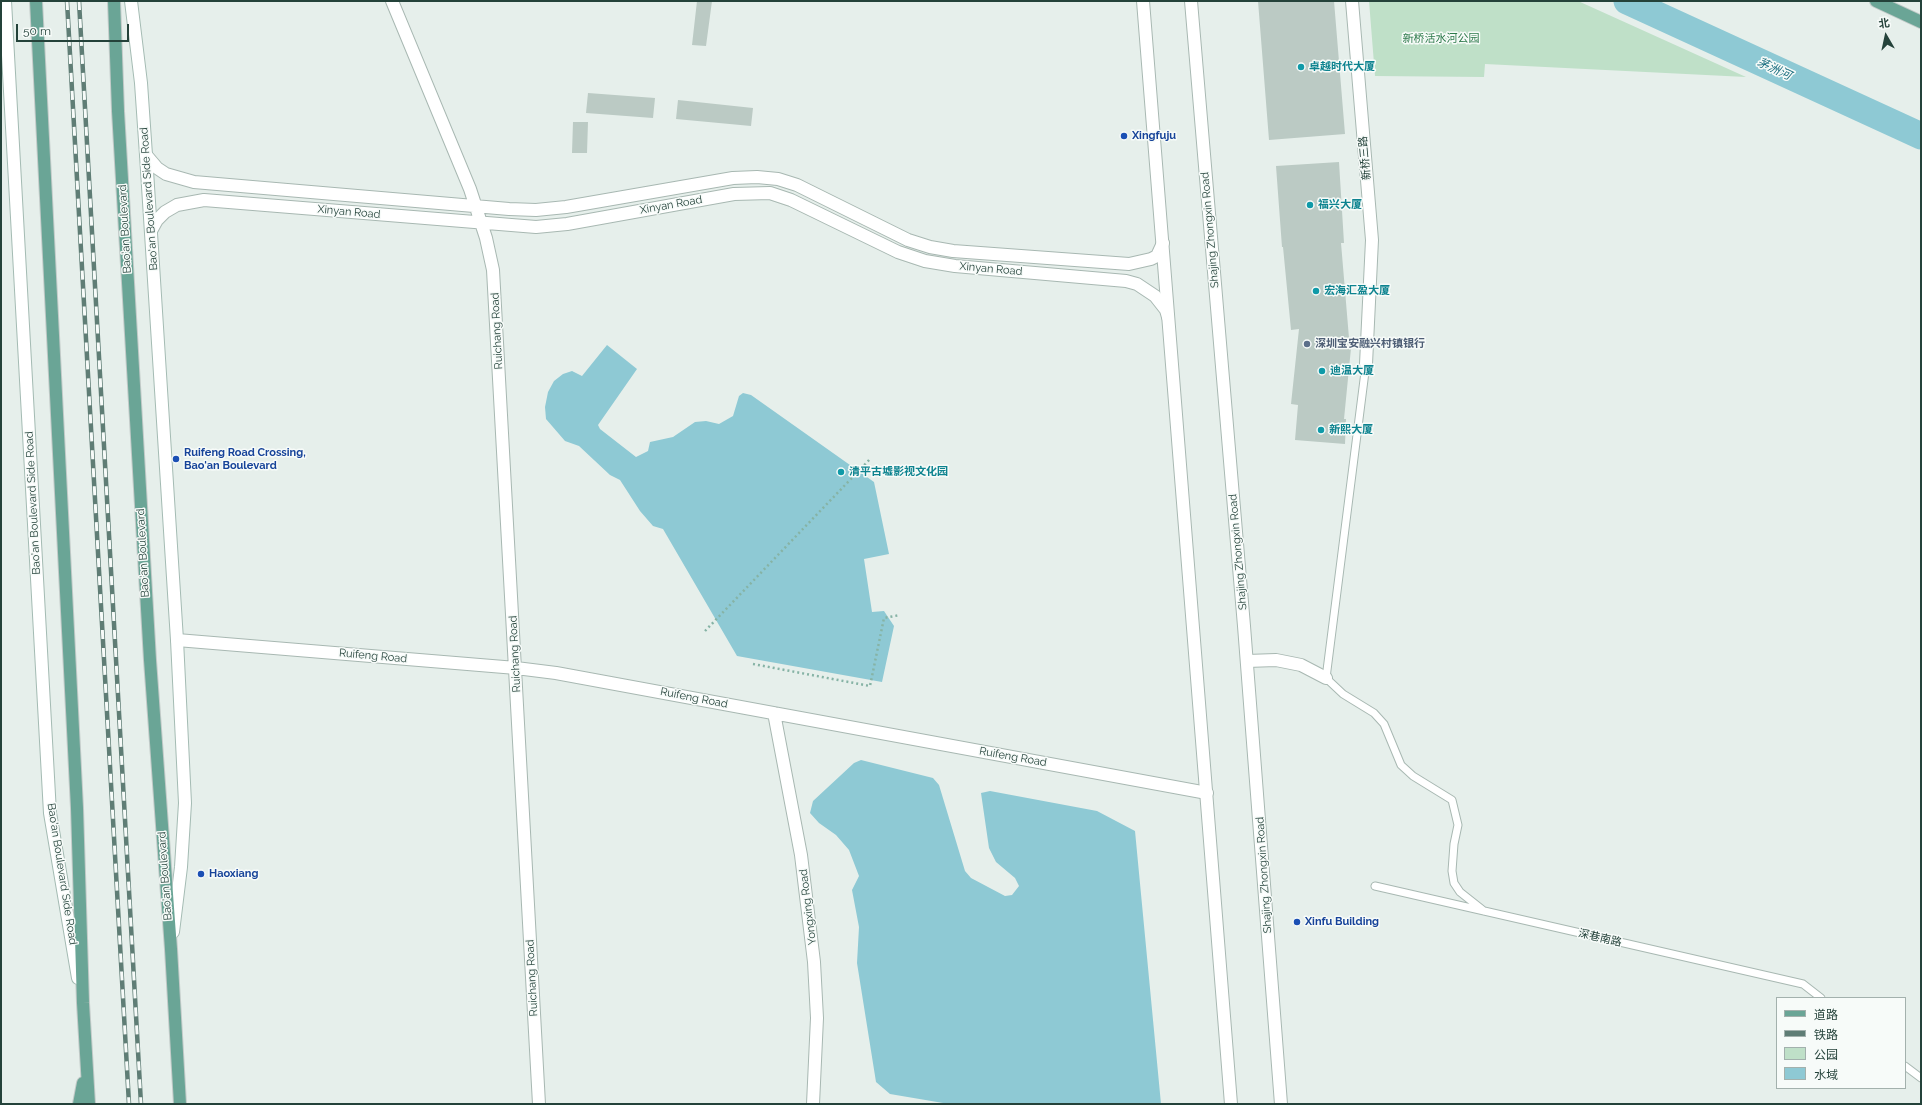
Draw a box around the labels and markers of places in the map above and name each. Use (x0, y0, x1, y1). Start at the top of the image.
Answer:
place label: 卓越时代大厦 (1309, 60, 1375, 74)
marker: 卓越时代大厦 (1296, 62, 1306, 72)
place label: Xingfuju (1132, 129, 1176, 143)
marker: Xingfuju (1119, 131, 1129, 141)
place label: 福兴大厦 (1318, 198, 1362, 212)
marker: 福兴大厦 (1305, 200, 1315, 210)
place label: 宏海汇盈大厦 (1324, 284, 1390, 298)
marker: 宏海汇盈大厦 (1311, 286, 1321, 296)
place label: 深圳宝安融兴村镇银行 (1315, 337, 1425, 351)
marker: 深圳宝安融兴村镇银行 (1302, 339, 1312, 349)
place label: 迪温大厦 (1330, 364, 1374, 378)
marker: 迪温大厦 (1317, 366, 1327, 376)
place label: 新熙大厦 (1329, 423, 1373, 437)
marker: 新熙大厦 (1316, 425, 1326, 435)
place label: Ruifeng Road Crossing, Bao'an Boulevard (184, 446, 306, 472)
marker: Ruifeng Road Crossing, Bao'an Boulevard (171, 454, 181, 464)
place label: 清平古墟影视文化园 (849, 465, 948, 479)
marker: 清平古墟影视文化园 (836, 467, 846, 477)
place label: Haoxiang (209, 867, 258, 881)
marker: Haoxiang (196, 869, 206, 879)
place label: Xinfu Building (1305, 915, 1379, 929)
marker: Xinfu Building (1292, 917, 1302, 927)

